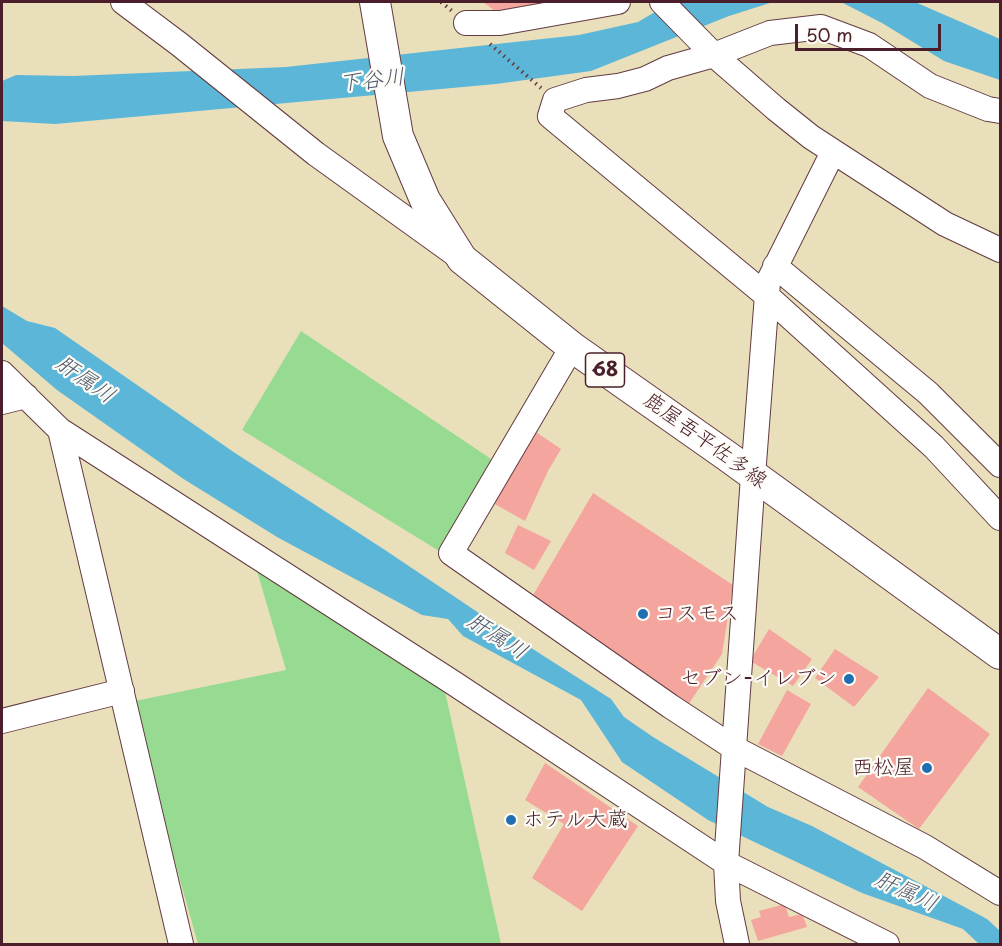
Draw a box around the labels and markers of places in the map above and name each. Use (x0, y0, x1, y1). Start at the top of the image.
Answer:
place label: コスモス (655, 601, 739, 627)
marker: コスモス (636, 607, 650, 621)
place label: セブン-イレブン (680, 666, 837, 692)
marker: セブン-イレブン (842, 672, 856, 686)
place label: 西松屋 (852, 755, 915, 781)
marker: 西松屋 (920, 761, 934, 775)
place label: ホテル大蔵 (523, 807, 628, 833)
marker: ホテル大蔵 (504, 813, 518, 827)

